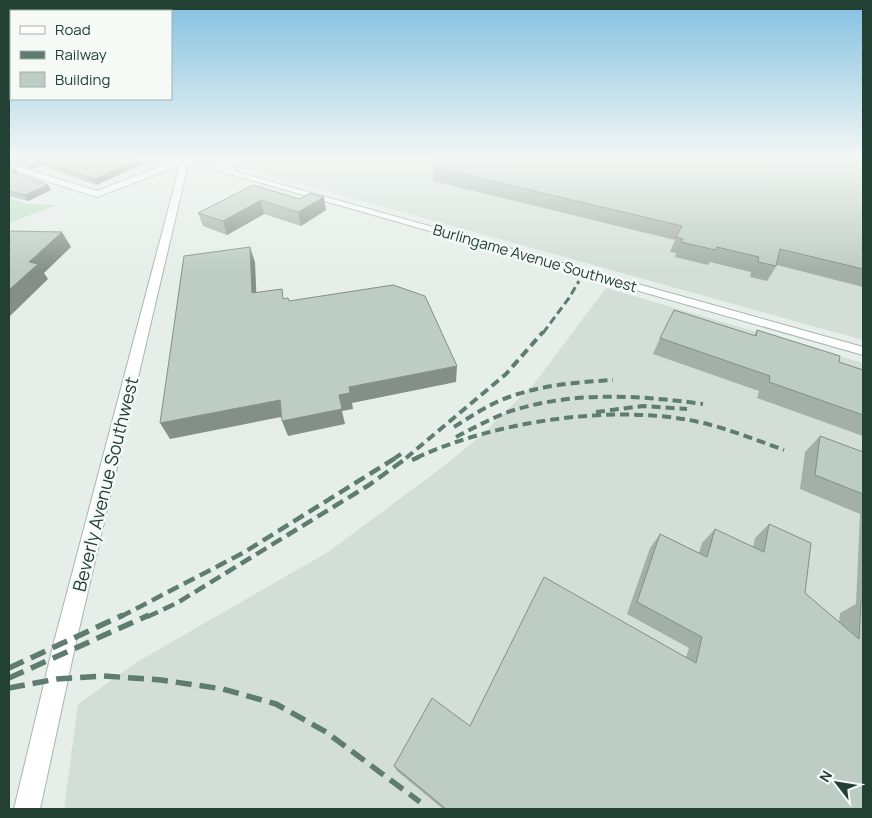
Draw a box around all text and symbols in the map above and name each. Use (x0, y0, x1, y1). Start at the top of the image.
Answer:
legend (10, 10, 172, 100)
text: Road (55, 19, 91, 40)
text: Railway (55, 44, 107, 65)
text: Building (55, 69, 110, 90)
street label: Burlingame Avenue Southwest (431, 219, 639, 297)
street label: Beverly Avenue Southwest (67, 374, 143, 594)
north arrow (812, 758, 862, 808)
text: N (815, 767, 836, 785)

